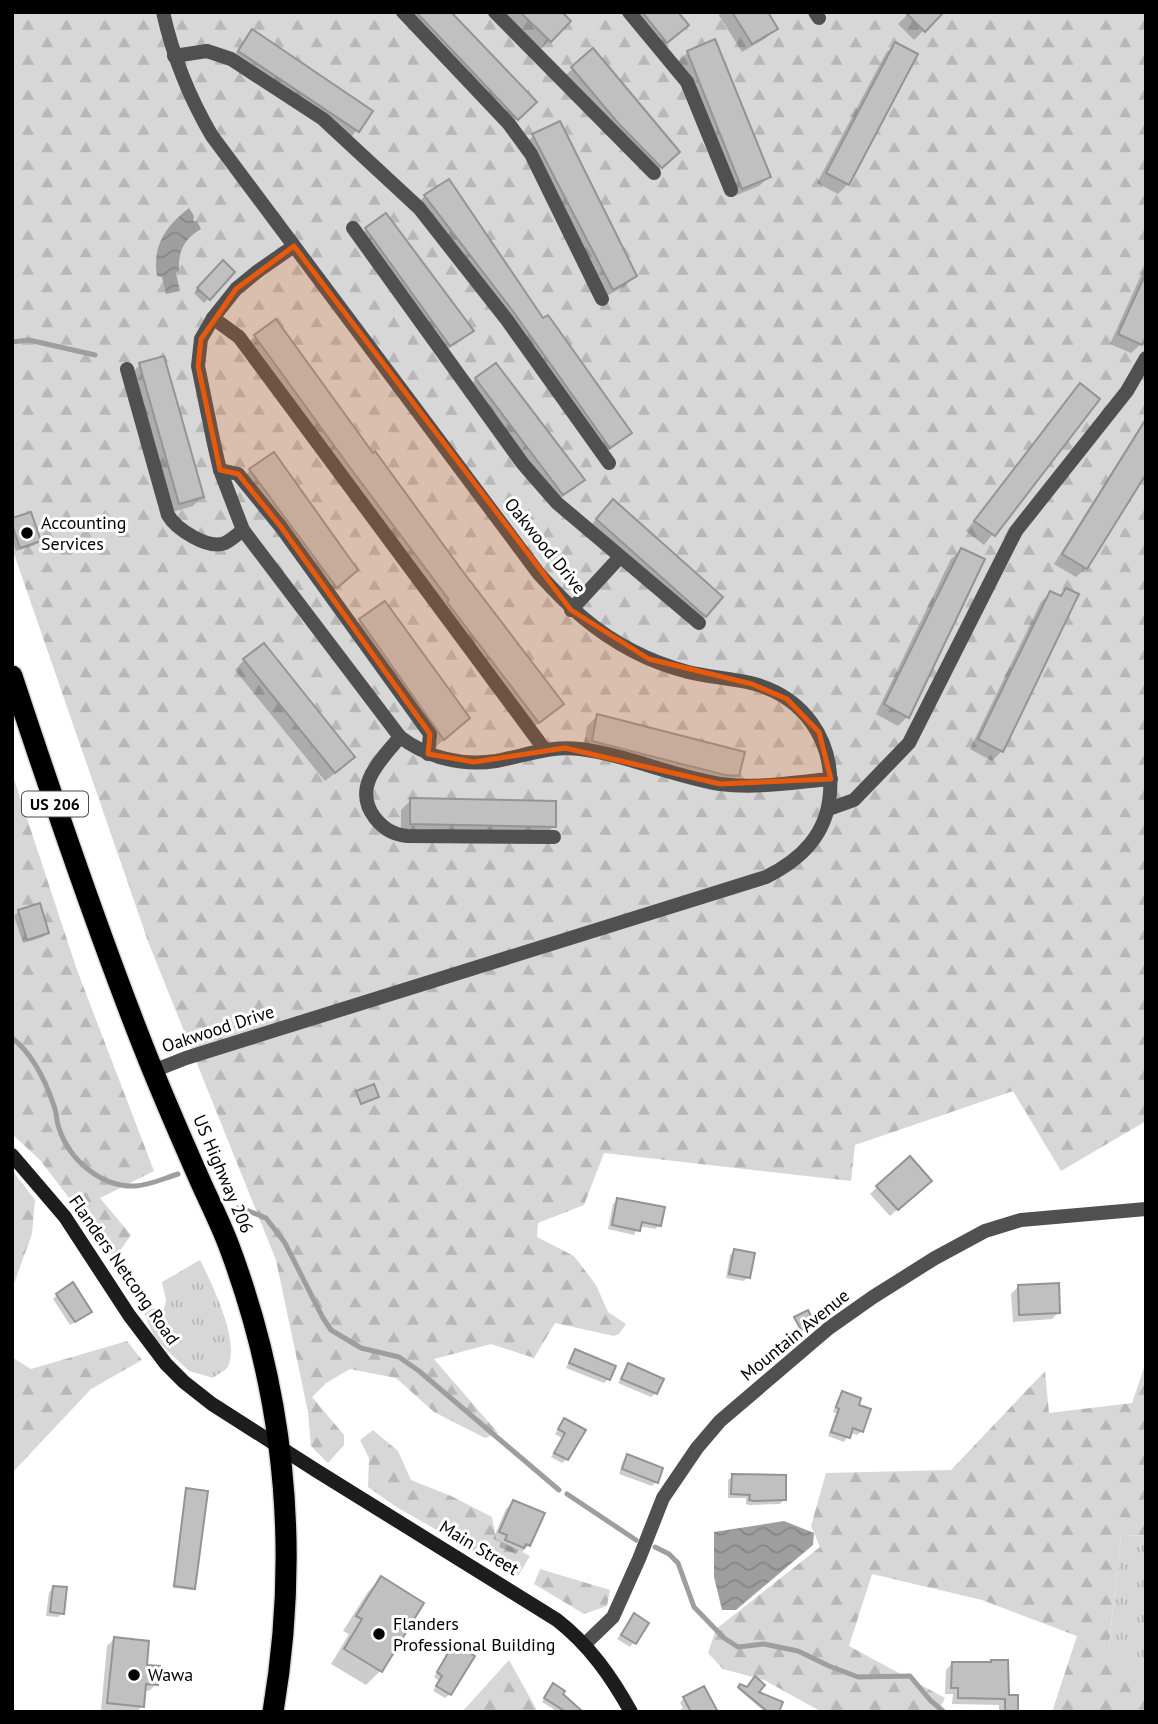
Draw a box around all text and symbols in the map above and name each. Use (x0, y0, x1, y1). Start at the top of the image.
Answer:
street label: Oakwood Drive (500, 493, 591, 598)
place label: Accounting Services (41, 511, 126, 555)
marker: Accounting Services (19, 525, 35, 541)
road number: US 206 (22, 792, 88, 817)
street label: Oakwood Drive (159, 1000, 277, 1058)
street label: US Highway 206 (188, 1111, 259, 1237)
street label: Flanders Netcong Road (64, 1190, 185, 1349)
street label: Mountain Avenue (736, 1284, 854, 1386)
street label: Main Street (435, 1515, 523, 1580)
place label: Flanders Professional Building (393, 1612, 555, 1656)
marker: Flanders Professional Building (371, 1626, 387, 1642)
place label: Wawa (148, 1663, 193, 1686)
marker: Wawa (126, 1667, 142, 1683)

